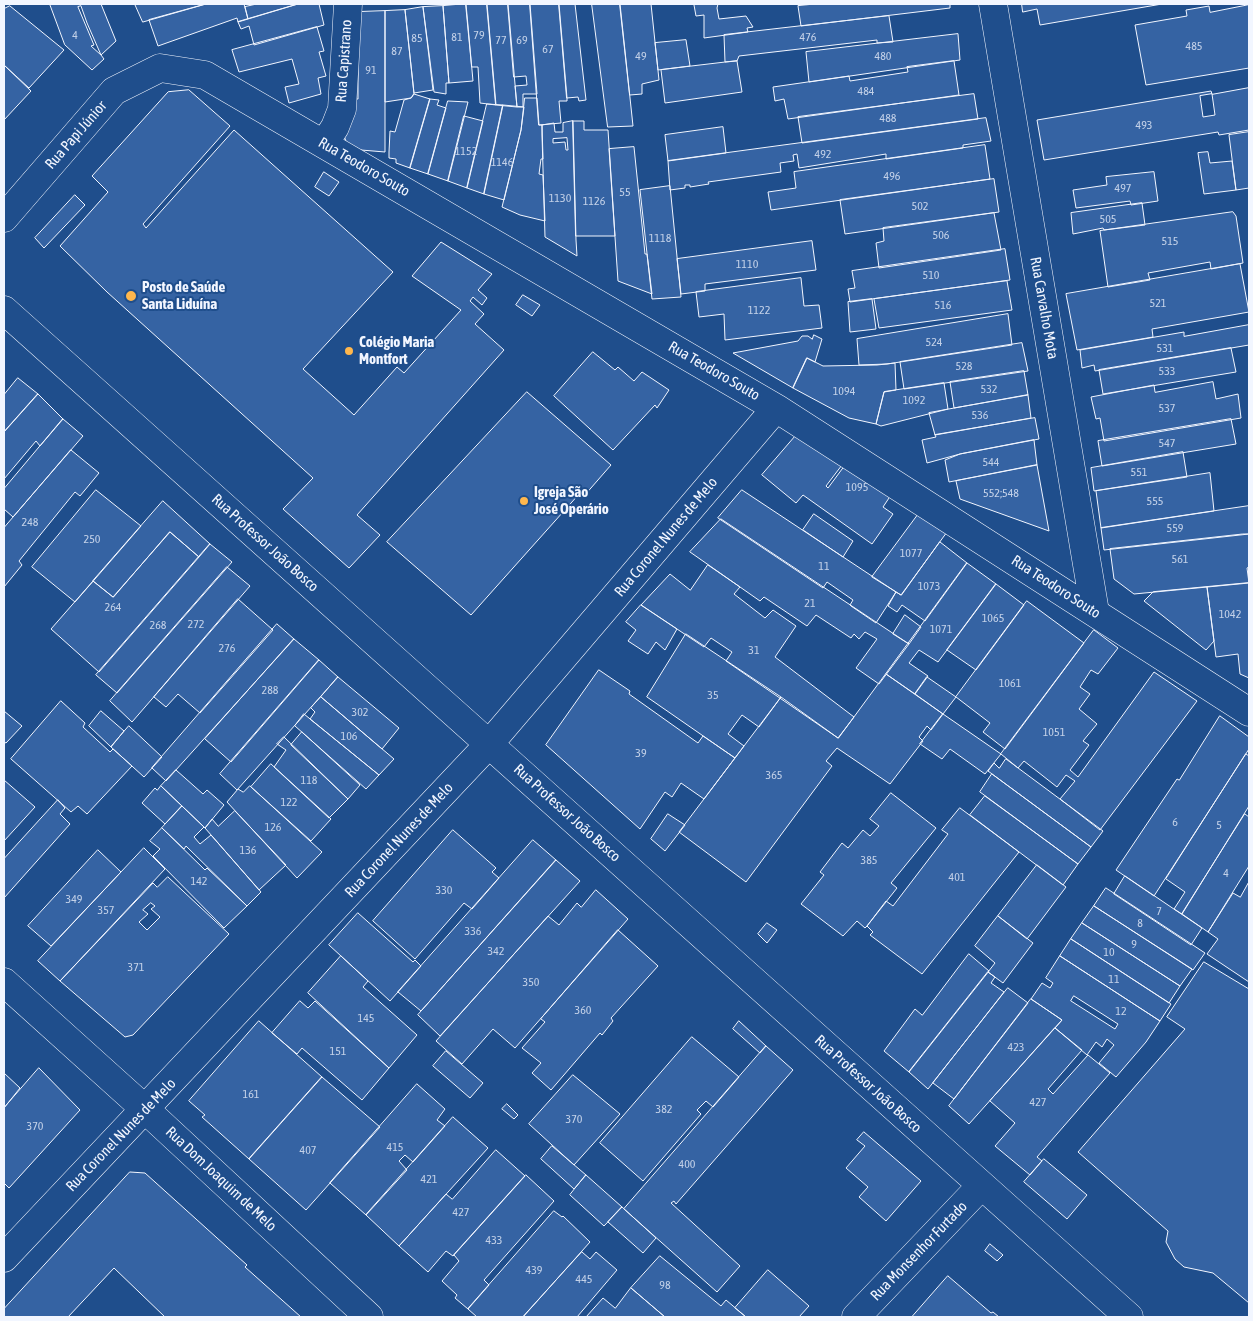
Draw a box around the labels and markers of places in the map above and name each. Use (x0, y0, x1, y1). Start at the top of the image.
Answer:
place label: Posto de Saúde Santa Liduína (142, 278, 225, 313)
marker: Posto de Saúde Santa Liduína (124, 289, 138, 303)
place label: Colégio Maria Montfort (359, 333, 434, 368)
marker: Colégio Maria Montfort (343, 345, 355, 357)
place label: Igreja São José Operário (534, 483, 609, 518)
marker: Igreja São José Operário (518, 495, 530, 507)

